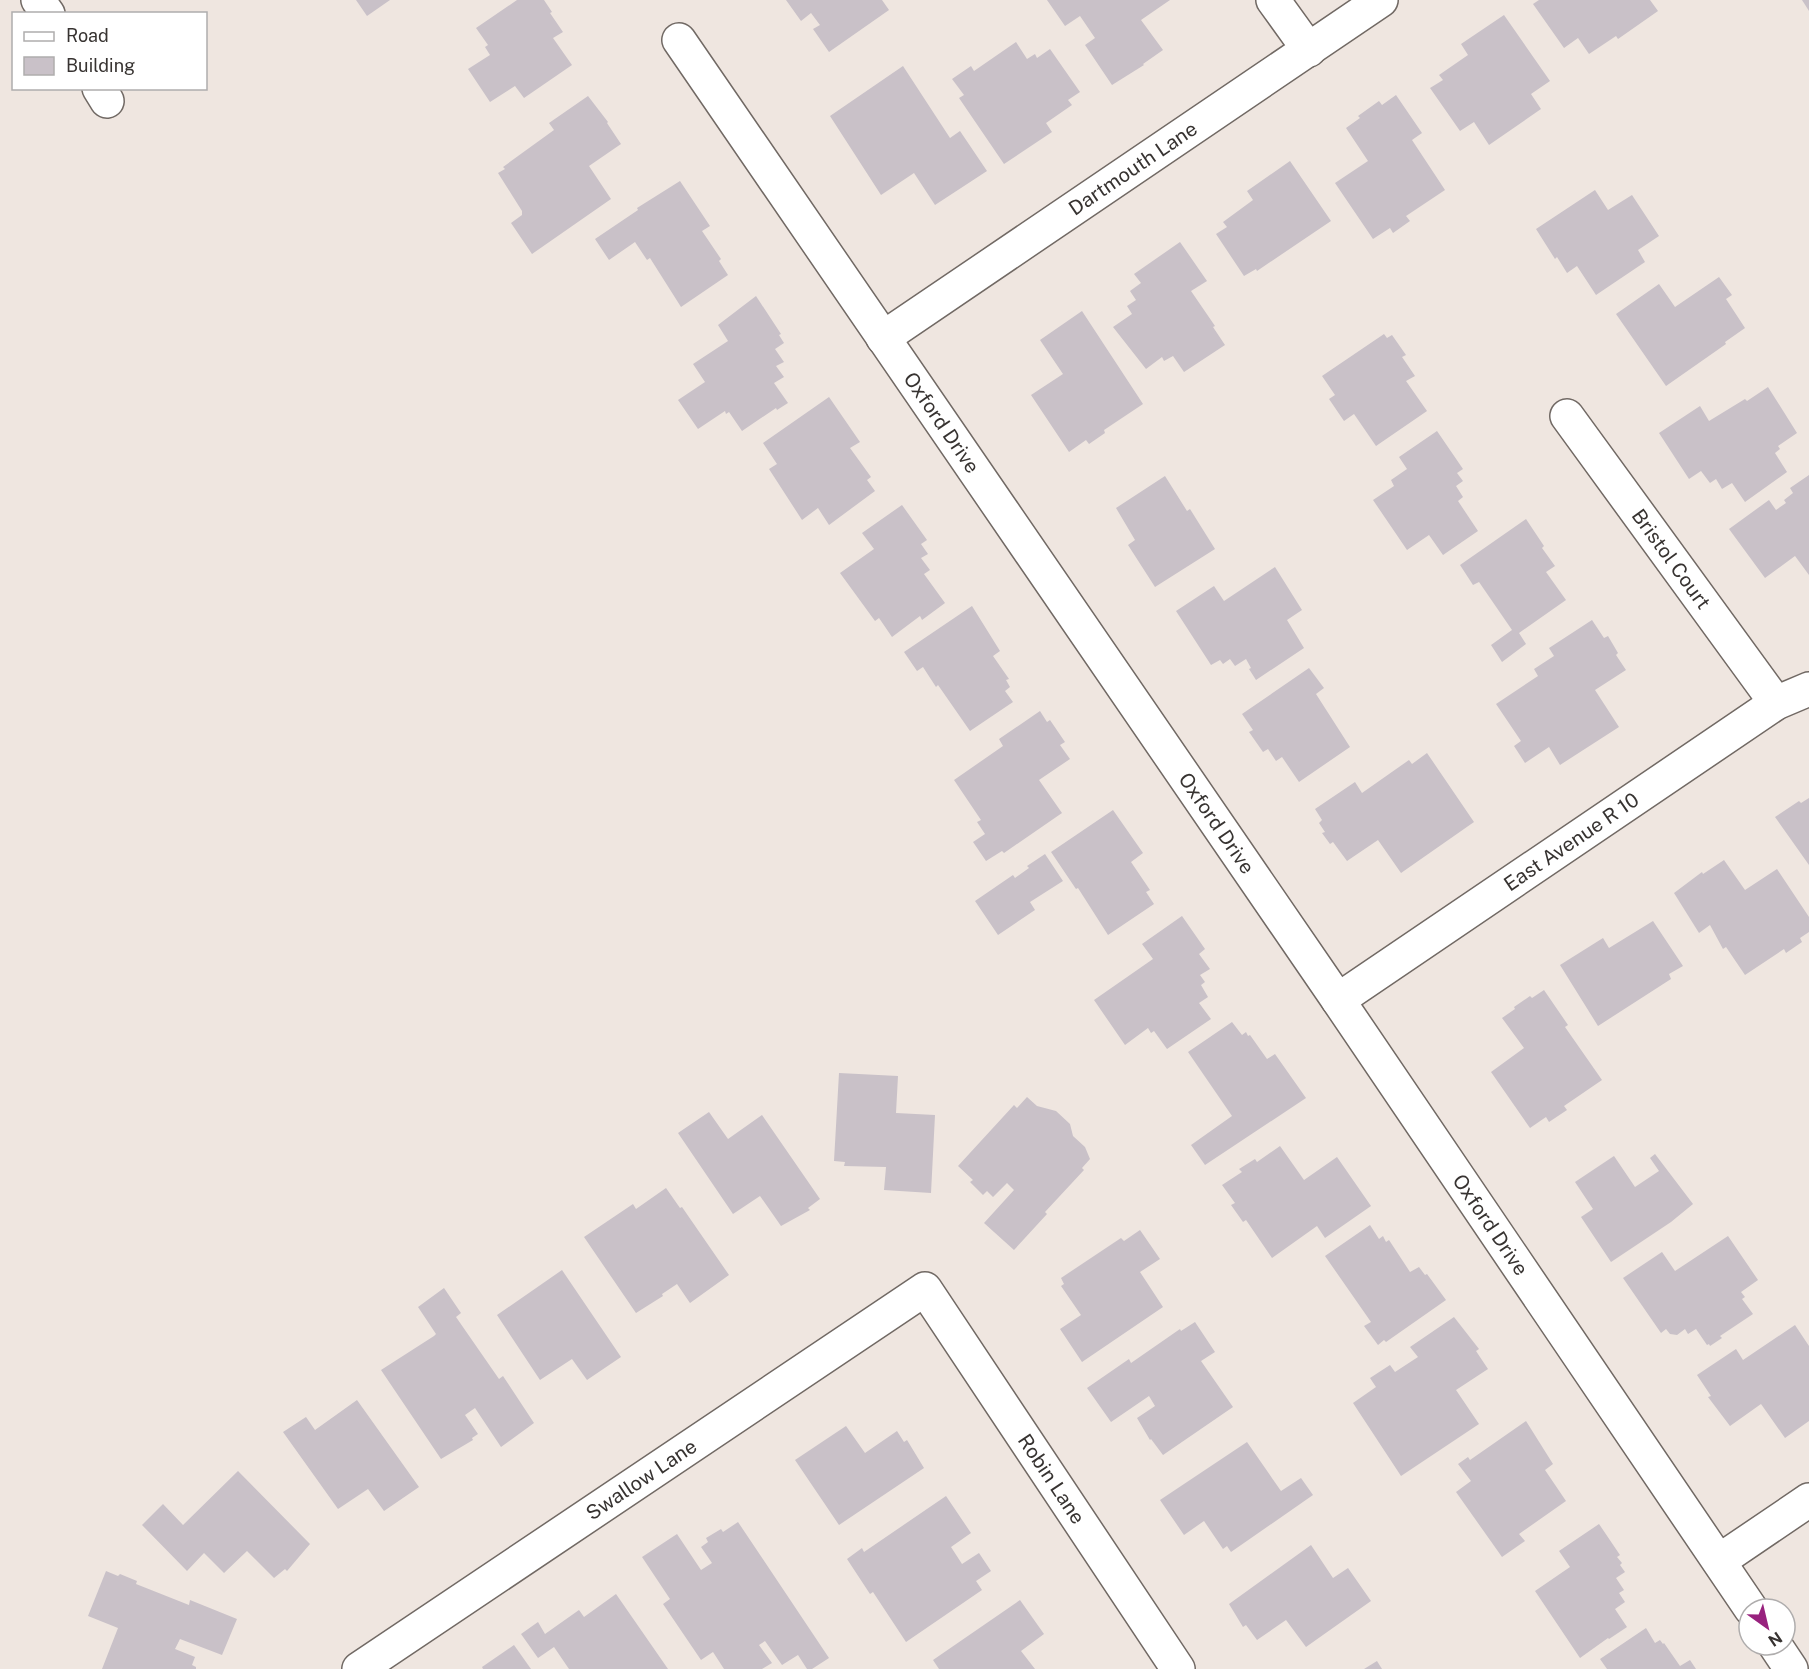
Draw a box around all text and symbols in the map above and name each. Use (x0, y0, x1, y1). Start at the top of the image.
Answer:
legend (12, 12, 207, 90)
text: Road (66, 25, 109, 46)
text: Building (66, 55, 135, 76)
street label: Dartmouth Lane (1064, 116, 1202, 220)
street label: Oxford Drive (899, 367, 985, 478)
street label: Bristol Court (1627, 504, 1716, 614)
street label: Oxford Drive (1174, 768, 1260, 878)
street label: East Avenue R 10 (1499, 787, 1644, 896)
street label: Oxford Drive (1448, 1170, 1533, 1280)
street label: Robin Lane (1013, 1429, 1090, 1529)
street label: Swallow Lane (581, 1434, 701, 1525)
north arrow (1737, 1597, 1797, 1657)
text: N (1765, 1628, 1786, 1650)

